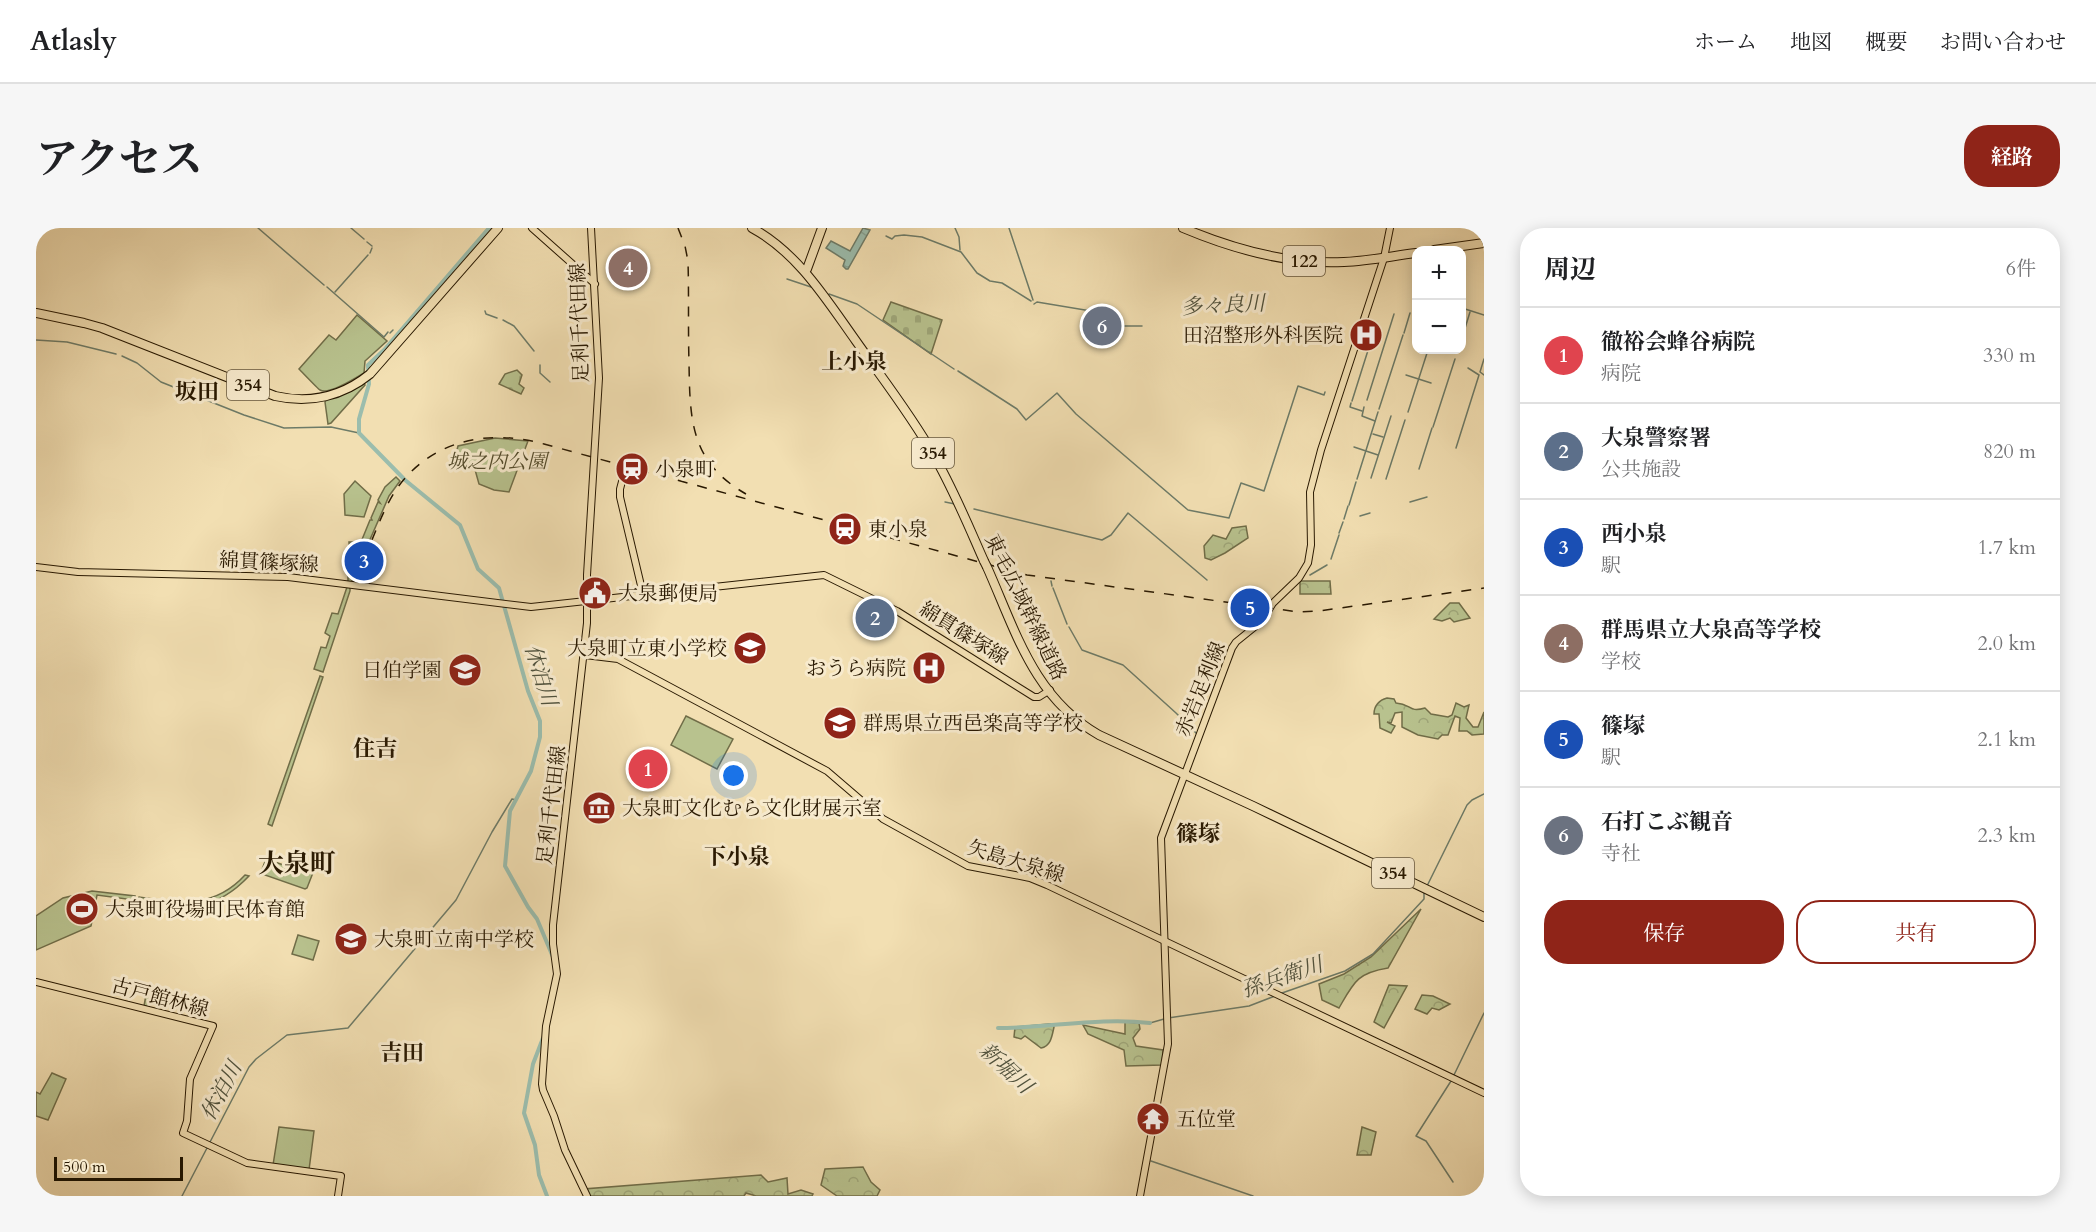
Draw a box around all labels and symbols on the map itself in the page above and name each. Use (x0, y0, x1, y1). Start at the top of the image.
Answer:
pin: 4 (608, 246, 648, 291)
road number: 122 (1283, 246, 1325, 276)
street label: 足利千代田線 (564, 263, 595, 383)
water label: 多々良川 (1180, 289, 1268, 322)
pin: 6 (1082, 304, 1122, 348)
hospital icon: 田沼整形外科医院 (1348, 317, 1384, 353)
place label: 田沼整形外科医院 (1183, 322, 1343, 349)
district label: 上小泉 (821, 347, 887, 377)
road number: 354 (227, 370, 269, 400)
district label: 坂田 (175, 377, 219, 407)
road number: 354 (912, 438, 954, 468)
park label: 城之内公園 (447, 448, 550, 475)
station icon: 小泉町 (614, 451, 650, 487)
place label: 小泉町 (655, 456, 715, 483)
station icon: 東小泉 (827, 511, 863, 547)
place label: 東小泉 (868, 516, 928, 543)
street label: 東毛広域幹線道路 (978, 529, 1073, 685)
pin: 3 (344, 538, 384, 584)
street label: 綿貫篠塚線 (218, 546, 320, 579)
public building icon: 大泉郵便局 (577, 575, 613, 611)
place label: 大泉郵便局 (618, 580, 718, 607)
pin: 5 (1230, 586, 1270, 631)
street label: 綿貫篠塚線 (914, 595, 1013, 671)
pin: 2 (856, 596, 894, 640)
school or university icon: 大泉町立東小学校 (732, 630, 768, 666)
place label: 大泉町立東小学校 (567, 635, 727, 662)
street label: 赤岩足利線 (1169, 638, 1232, 741)
water label: 休泊川 (517, 641, 564, 711)
hospital icon: おうら病院 (911, 650, 947, 686)
school or university icon: 日伯学園 (447, 652, 483, 688)
place label: おうら病院 (806, 655, 906, 682)
place label: 日伯学園 (362, 657, 442, 684)
school or university icon: 群馬県立西邑楽高等学校 (822, 705, 858, 741)
place label: 群馬県立西邑楽高等学校 (863, 710, 1083, 737)
district label: 住吉 (353, 734, 397, 764)
street label: 足利千代田線 (531, 744, 572, 866)
pin: 1 (628, 746, 668, 792)
your location (719, 761, 748, 790)
museum icon: 大泉町文化むら文化財展示室 (581, 790, 617, 826)
place label: 大泉町文化むら文化財展示室 (622, 795, 882, 822)
district label: 篠塚 (1176, 819, 1220, 849)
street label: 矢島大泉線 (964, 834, 1068, 889)
district label: 下小泉 (704, 842, 770, 872)
district label: 大泉町 (258, 846, 336, 881)
road number: 354 (1372, 858, 1414, 888)
sports icon: 大泉町役場町民体育館 (64, 891, 100, 927)
place label: 大泉町役場町民体育館 (105, 896, 305, 923)
school or university icon: 大泉町立南中学校 (333, 921, 369, 957)
place label: 大泉町立南中学校 (374, 926, 534, 953)
water label: 孫兵衛川 (1238, 949, 1328, 1005)
street label: 古戸館林線 (108, 972, 212, 1023)
water label: 新堀川 (973, 1036, 1040, 1102)
district label: 吉田 (380, 1038, 424, 1068)
water label: 休泊川 (194, 1055, 250, 1126)
temple icon: 五位堂 (1135, 1101, 1171, 1137)
place label: 五位堂 (1176, 1106, 1236, 1133)
scale bar (54, 1154, 183, 1182)

